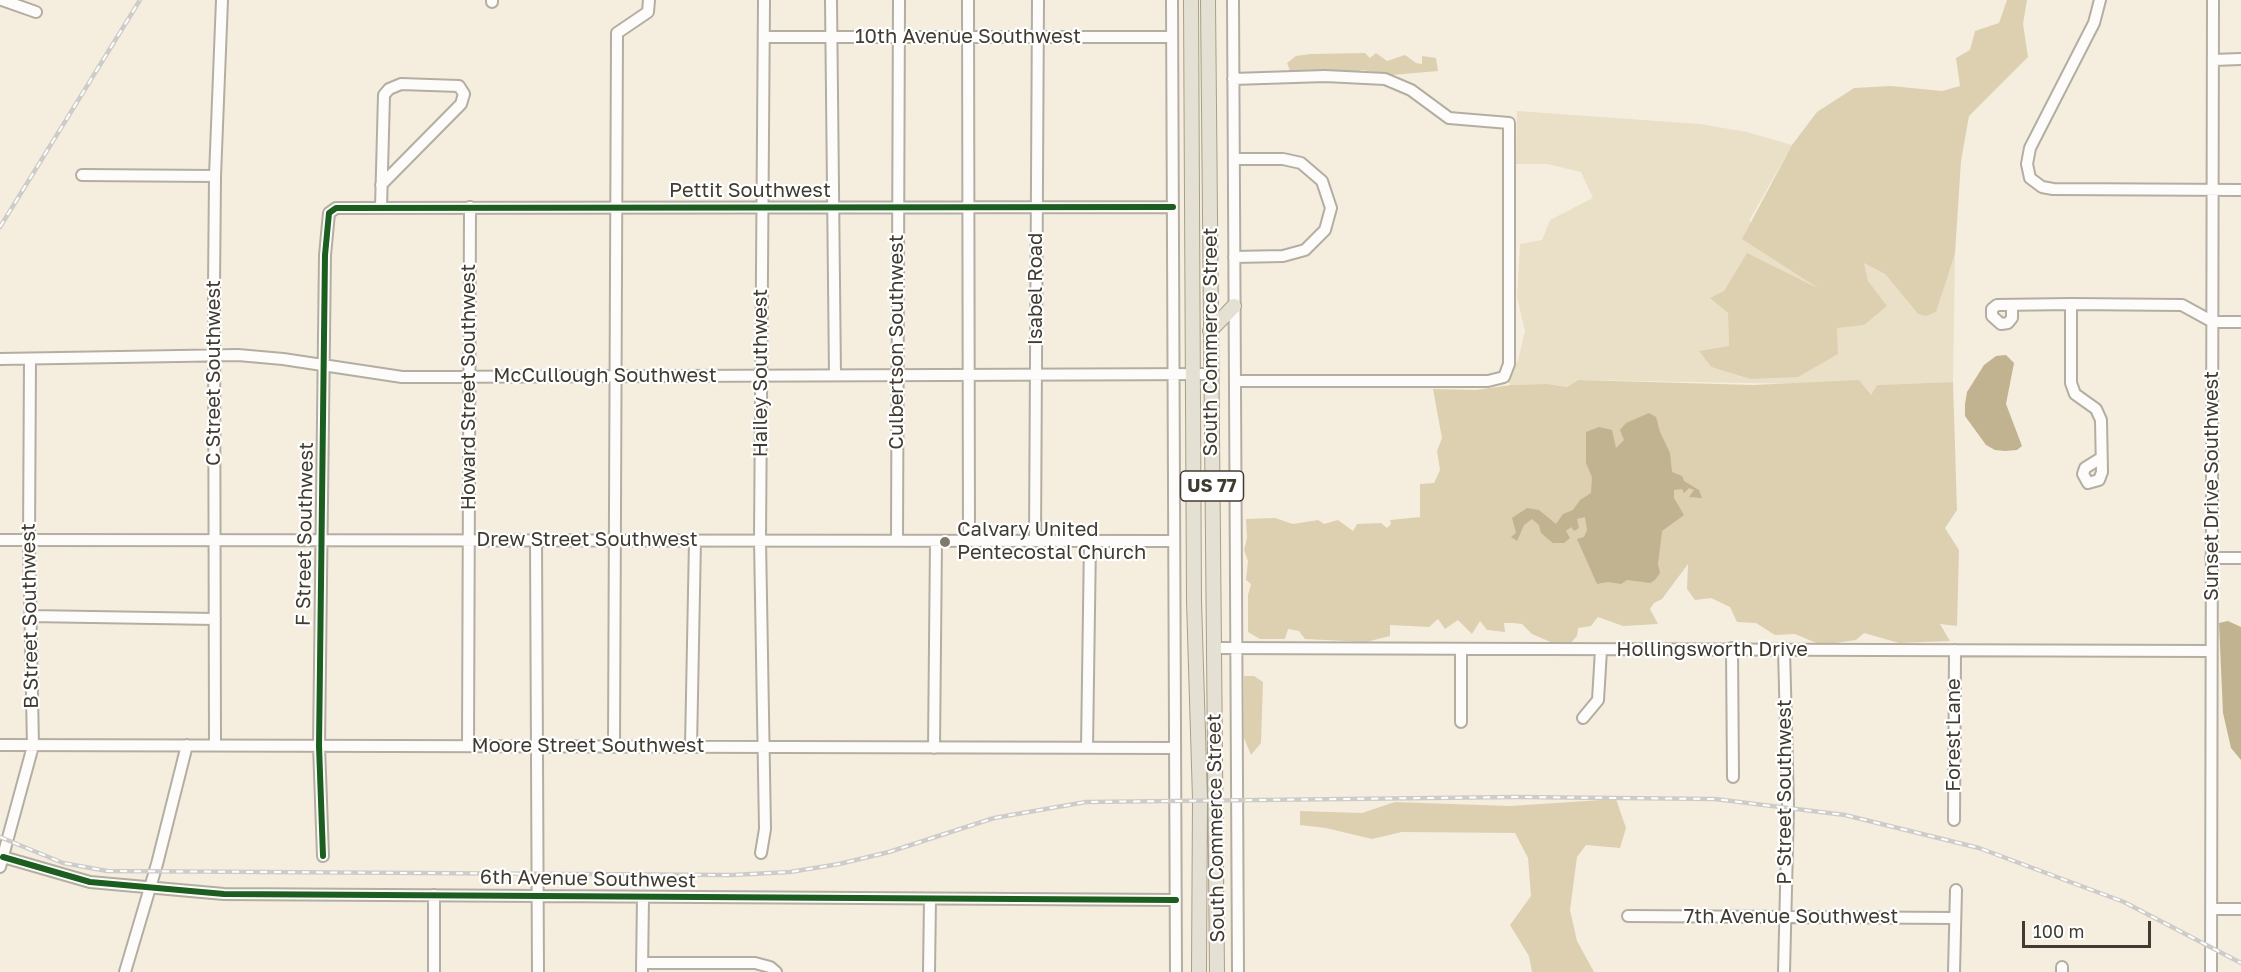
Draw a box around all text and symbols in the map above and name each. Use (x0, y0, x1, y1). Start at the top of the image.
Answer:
street label: 10th Avenue Southwest (855, 25, 1081, 49)
street label: Pettit Southwest (669, 179, 831, 203)
street label: South Commerce Street (1199, 227, 1223, 457)
street label: Isabel Road (1024, 233, 1048, 345)
street label: Culbertson Southwest (885, 234, 909, 450)
street label: Howard Street Southwest (457, 264, 481, 510)
street label: C Street Southwest (202, 280, 226, 466)
street label: Hailey Southwest (749, 289, 773, 457)
street label: McCullough Southwest (493, 364, 717, 388)
street label: Sunset Drive Southwest (2200, 371, 2224, 601)
street label: F Street Southwest (291, 442, 319, 626)
road number: US 77 (1180, 471, 1244, 501)
place label: Calvary United Pentecostal Church (957, 518, 1146, 565)
street label: B Street Southwest (16, 523, 44, 709)
street label: Drew Street Southwest (476, 528, 698, 552)
marker: Calvary United Pentecostal Church (938, 535, 952, 549)
street label: Hollingsworth Drive (1616, 638, 1808, 662)
street label: Forest Lane (1942, 678, 1966, 792)
street label: P Street Southwest (1773, 699, 1797, 885)
street label: South Commerce Street (1202, 713, 1230, 943)
street label: Moore Street Southwest (472, 734, 704, 758)
street label: 6th Avenue Southwest (480, 865, 696, 893)
street label: 7th Avenue Southwest (1684, 905, 1898, 929)
scale bar (2025, 909, 2154, 947)
text: 100 m (2033, 920, 2084, 942)

